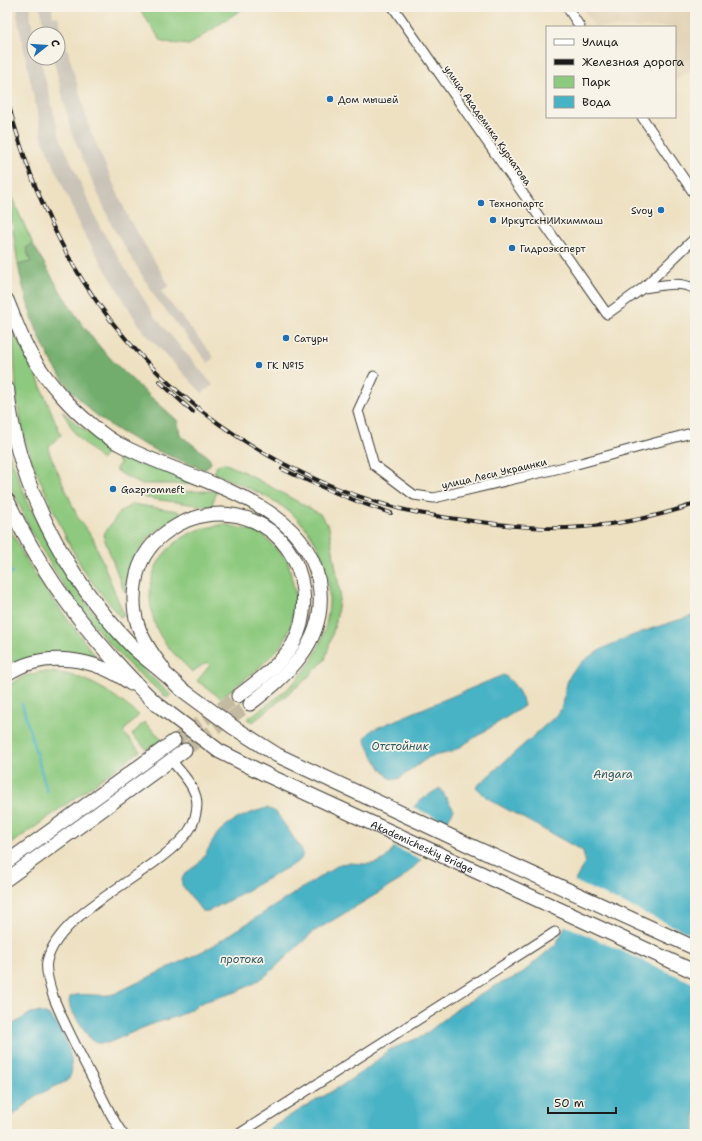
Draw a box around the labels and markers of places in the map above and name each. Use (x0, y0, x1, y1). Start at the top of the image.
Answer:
place label: Дом мышей (338, 93, 399, 106)
marker: Дом мышей (325, 94, 335, 104)
place label: Технопартс (489, 197, 544, 210)
marker: Технопартс (476, 198, 486, 208)
place label: Svoy (631, 204, 653, 217)
marker: Svoy (656, 205, 666, 215)
place label: ИркутскНИИхиммаш (501, 214, 603, 227)
marker: ИркутскНИИхиммаш (488, 215, 498, 225)
place label: Гидроэксперт (520, 242, 586, 255)
marker: Гидроэксперт (507, 243, 517, 253)
place label: Сатурн (294, 332, 328, 345)
marker: Сатурн (281, 333, 291, 343)
place label: ГК №15 (267, 359, 304, 372)
marker: ГК №15 (254, 360, 264, 370)
place label: Gazpromneft (121, 483, 185, 496)
marker: Gazpromneft (108, 484, 118, 494)

